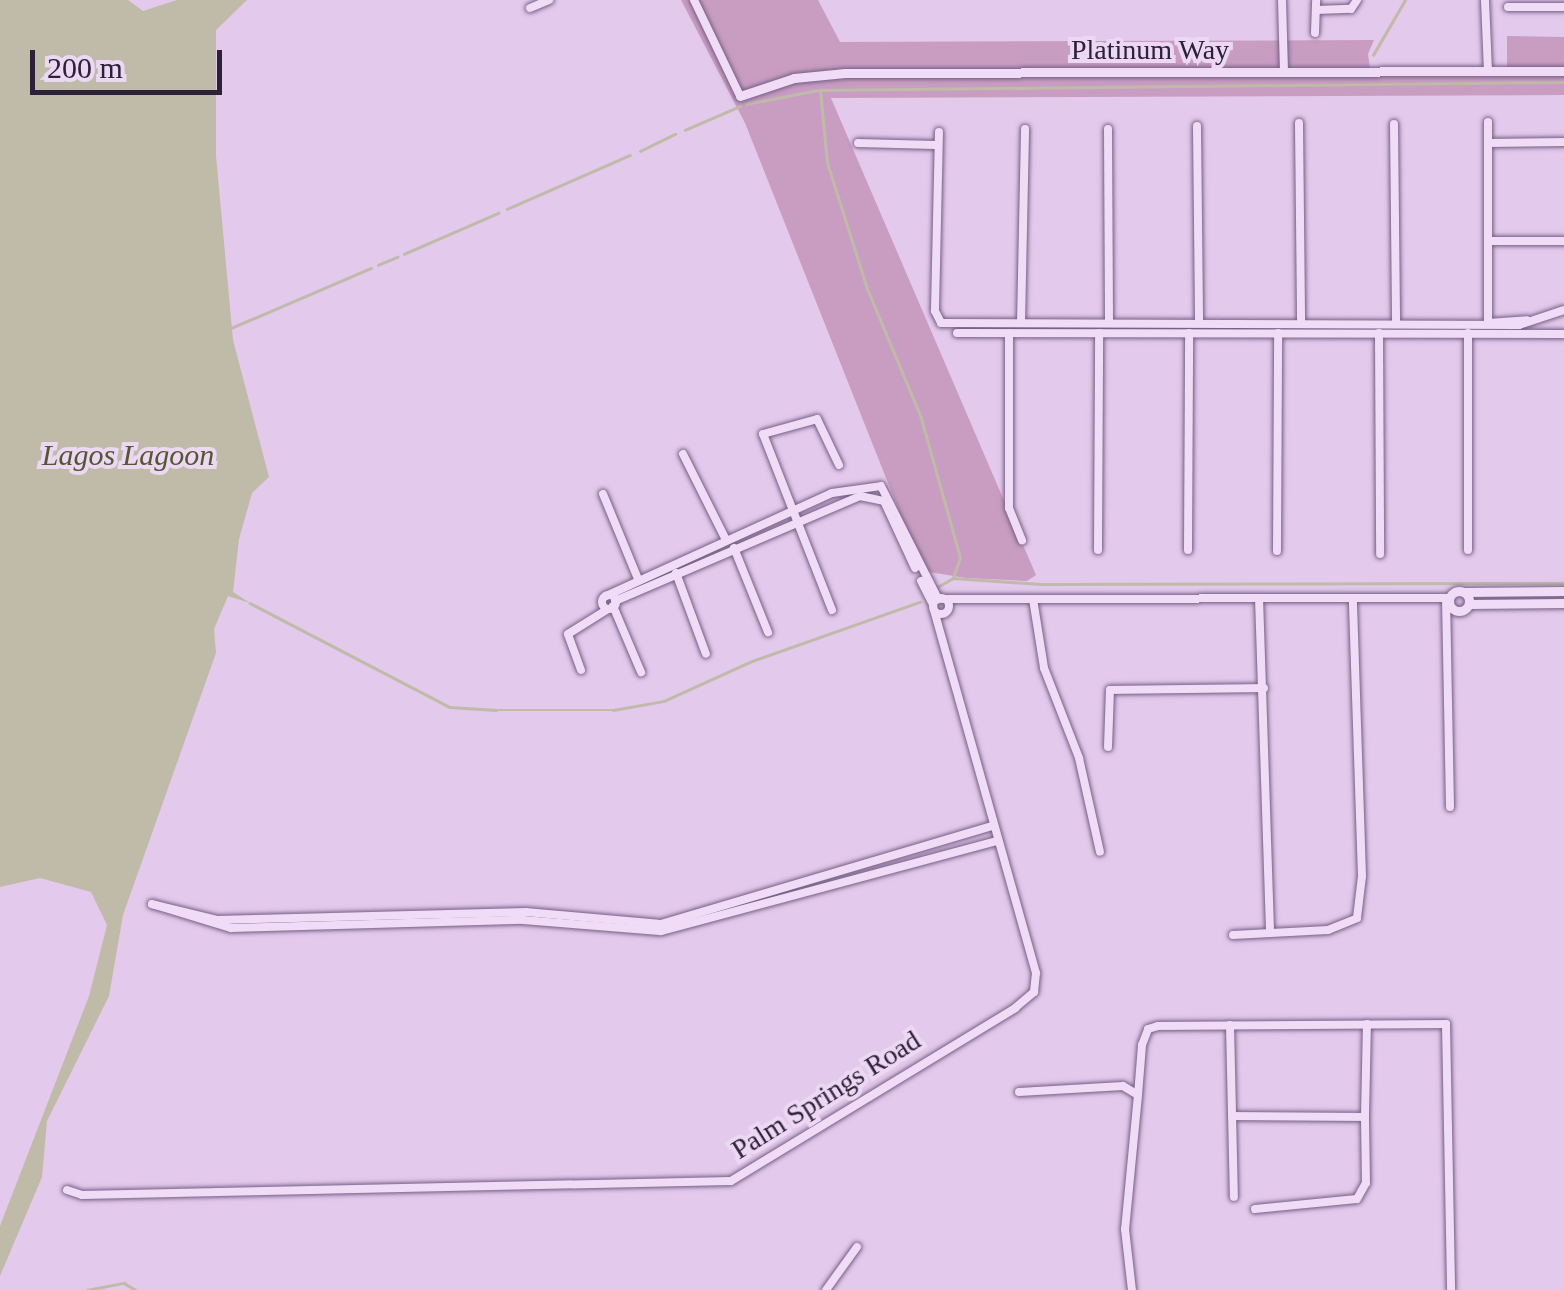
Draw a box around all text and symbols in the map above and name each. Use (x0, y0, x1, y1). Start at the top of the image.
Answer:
scale bar (35, 30, 228, 92)
street label: Platinum Way (1071, 33, 1229, 67)
text: 200 m (47, 51, 123, 84)
water label: Lagos Lagoon (42, 437, 214, 473)
street label: Palm Springs Road (725, 1023, 927, 1167)

